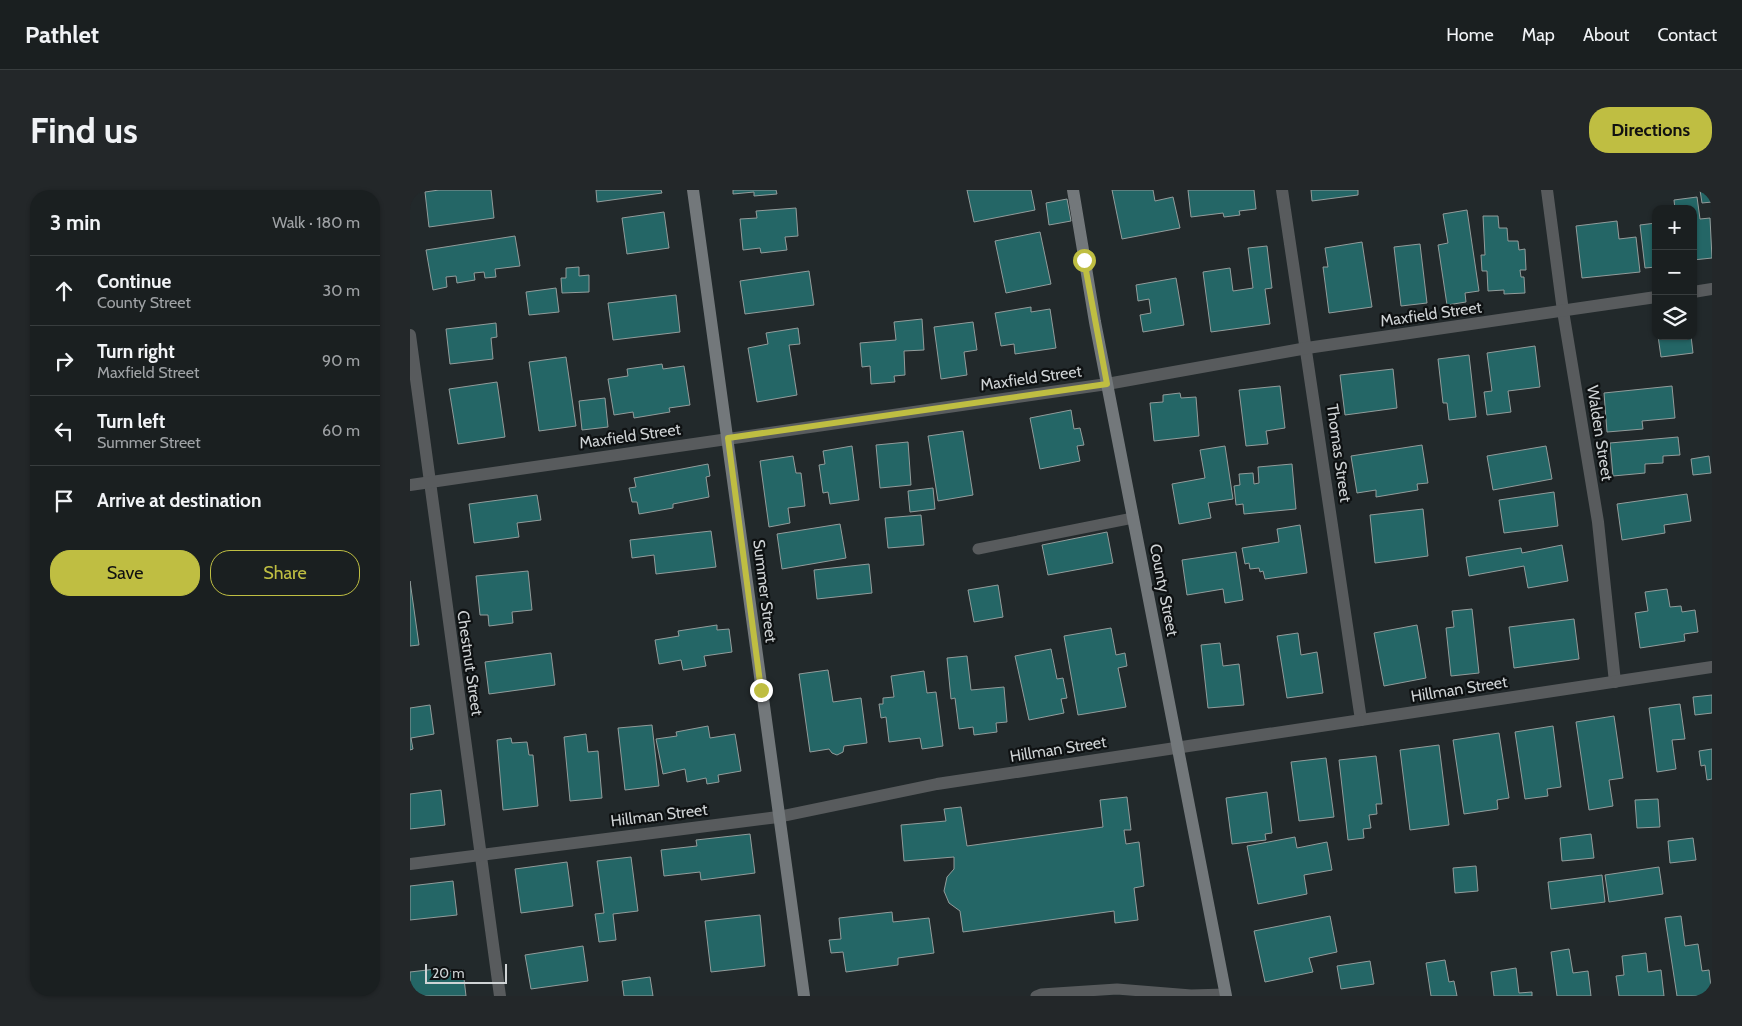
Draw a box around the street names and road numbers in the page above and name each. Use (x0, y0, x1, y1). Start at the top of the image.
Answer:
street label: Maxfield Street (1379, 297, 1484, 331)
street label: Maxfield Street (979, 361, 1084, 395)
street label: Walden Street (1583, 384, 1617, 483)
street label: Thomas Street (1323, 403, 1355, 504)
street label: Maxfield Street (578, 419, 683, 453)
street label: Summer Street (749, 538, 781, 644)
street label: County Street (1146, 542, 1182, 638)
street label: Chestnut Street (453, 609, 487, 717)
street label: Hillman Street (1409, 672, 1509, 706)
street label: Hillman Street (1008, 732, 1108, 766)
street label: Hillman Street (609, 800, 709, 830)

